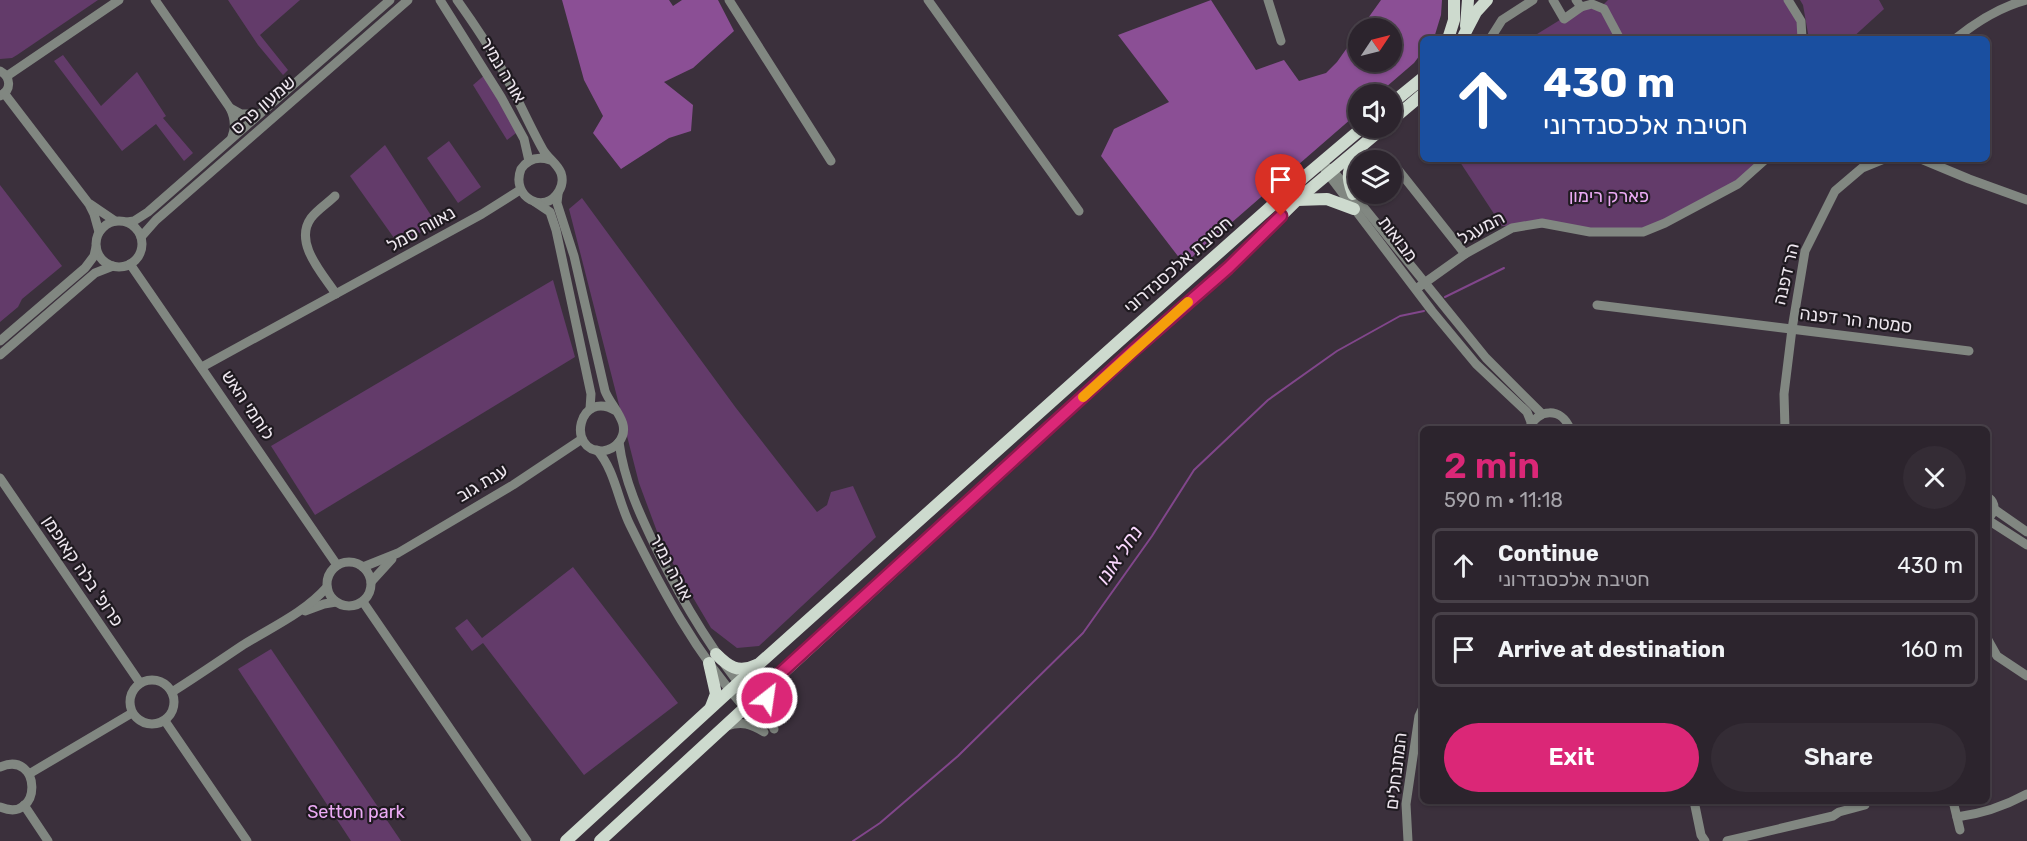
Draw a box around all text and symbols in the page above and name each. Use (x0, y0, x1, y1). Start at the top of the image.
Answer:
north arrow (1348, 18, 1402, 72)
map controls (1348, 18, 1402, 204)
street label: אורה נמיר (475, 33, 531, 107)
text: 430 m (1543, 58, 1675, 108)
icon: ahead (1444, 60, 1522, 138)
street label: שמעון פרס (226, 71, 300, 139)
button: sound (1348, 84, 1402, 138)
text: חטיבת אלכסנדרוני (1543, 109, 1748, 141)
button: layers (1348, 150, 1402, 204)
pin (1255, 154, 1306, 216)
icon: arrive (1264, 163, 1297, 196)
park label: פארק רימון (1569, 185, 1649, 207)
street label: נאווה סמל (383, 201, 459, 257)
street label: המעגל (1454, 207, 1508, 249)
street label: מבואות (1373, 211, 1423, 267)
street label: חטיבת אלכסנדרוני (1119, 212, 1237, 318)
street label: הר דפנה (1768, 241, 1804, 307)
street label: סמטת הר דפנה (1798, 302, 1914, 338)
street label: לוחמי האש (217, 366, 279, 444)
text: 2 min (1444, 444, 1540, 487)
button: close (1903, 446, 1966, 509)
street label: ענת גוב (452, 459, 512, 507)
text: 590 m · 11:18 (1444, 488, 1563, 512)
street label: פרופ' בלה קאופמן (38, 511, 128, 631)
water label: נחל אונו (1091, 521, 1147, 589)
street label: אורה נמיר (644, 530, 698, 604)
text: Continue (1498, 540, 1599, 567)
icon: ahead (1447, 549, 1480, 582)
text: 430 m (1897, 552, 1963, 579)
text: חטיבת אלכסנדרוני (1498, 567, 1650, 591)
icon: arrive (1447, 633, 1480, 666)
text: Arrive at destination (1498, 636, 1725, 663)
text: 160 m (1901, 636, 1963, 663)
position arrow (735, 666, 799, 730)
button: Exit (1444, 723, 1699, 792)
button: Share (1711, 723, 1966, 792)
street label: המתנחלים (1380, 731, 1412, 811)
park label: Setton park (307, 801, 406, 823)

